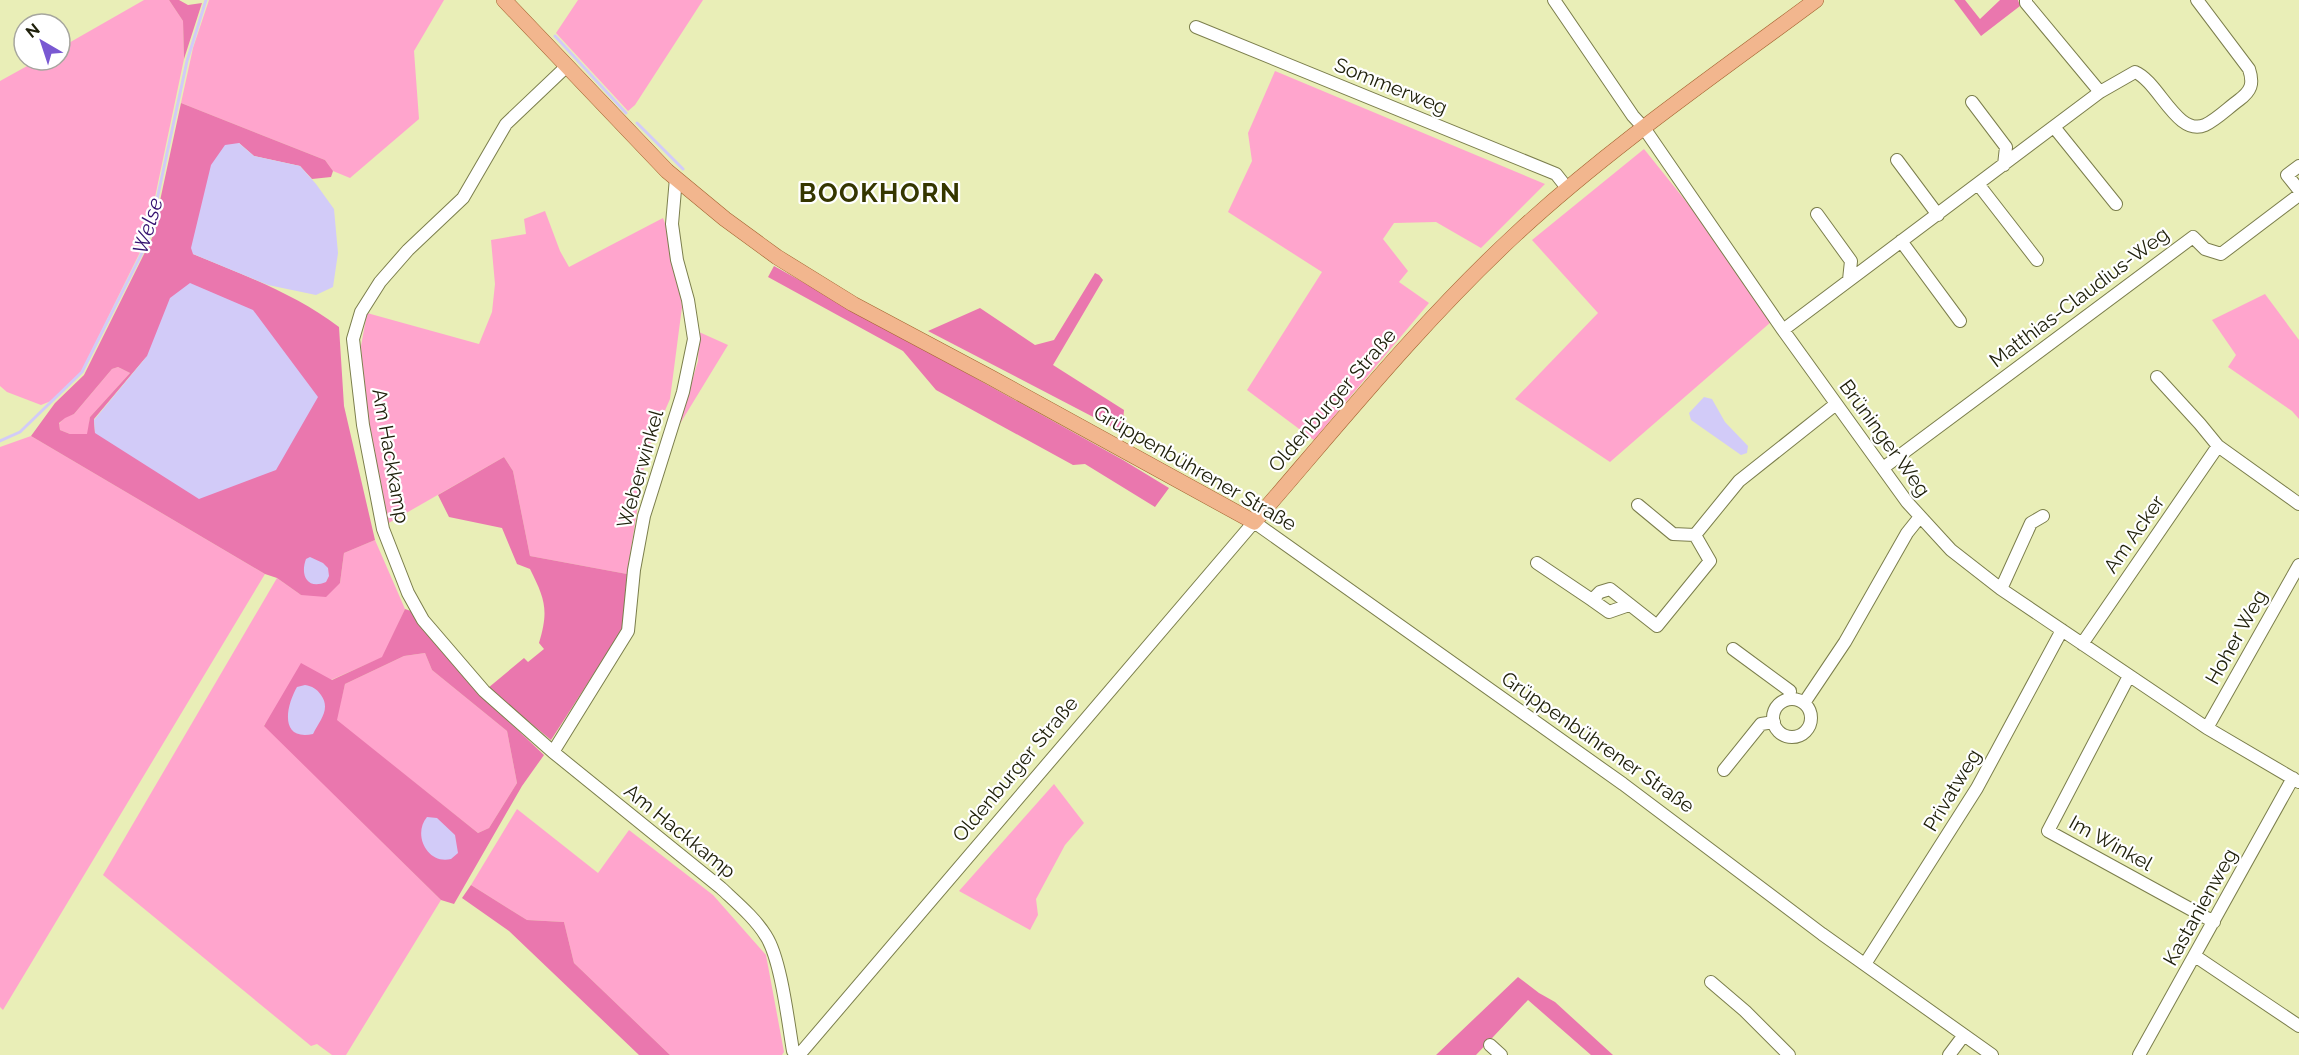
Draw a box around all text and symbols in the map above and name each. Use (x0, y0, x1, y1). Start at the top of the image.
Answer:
north arrow (12, 12, 72, 72)
text: N (22, 20, 44, 42)
street label: Sommerweg (1331, 52, 1451, 120)
district label: BOOKHORN (799, 178, 961, 208)
water label: Welse (127, 195, 168, 257)
street label: Matthias-Claudius-Weg (1985, 222, 2173, 372)
street label: Oldenburger Straße (1263, 323, 1401, 477)
street label: Brüninger Weg (1835, 375, 1935, 501)
street label: Am Hackkamp (367, 387, 415, 525)
street label: Grüppenbührener Straße (1089, 400, 1301, 536)
street label: Weberwinkel (612, 407, 668, 531)
street label: Am Acker (2099, 490, 2169, 578)
street label: Hoher Weg (2200, 585, 2272, 689)
street label: Grüppenbührener Straße (1497, 666, 1699, 818)
street label: Oldenburger Straße (947, 691, 1083, 847)
street label: Privatweg (1918, 745, 1986, 835)
street label: Am Hackkamp (619, 779, 741, 883)
street label: Im Winkel (2065, 810, 2158, 876)
street label: Kastanienweg (2158, 844, 2242, 970)

